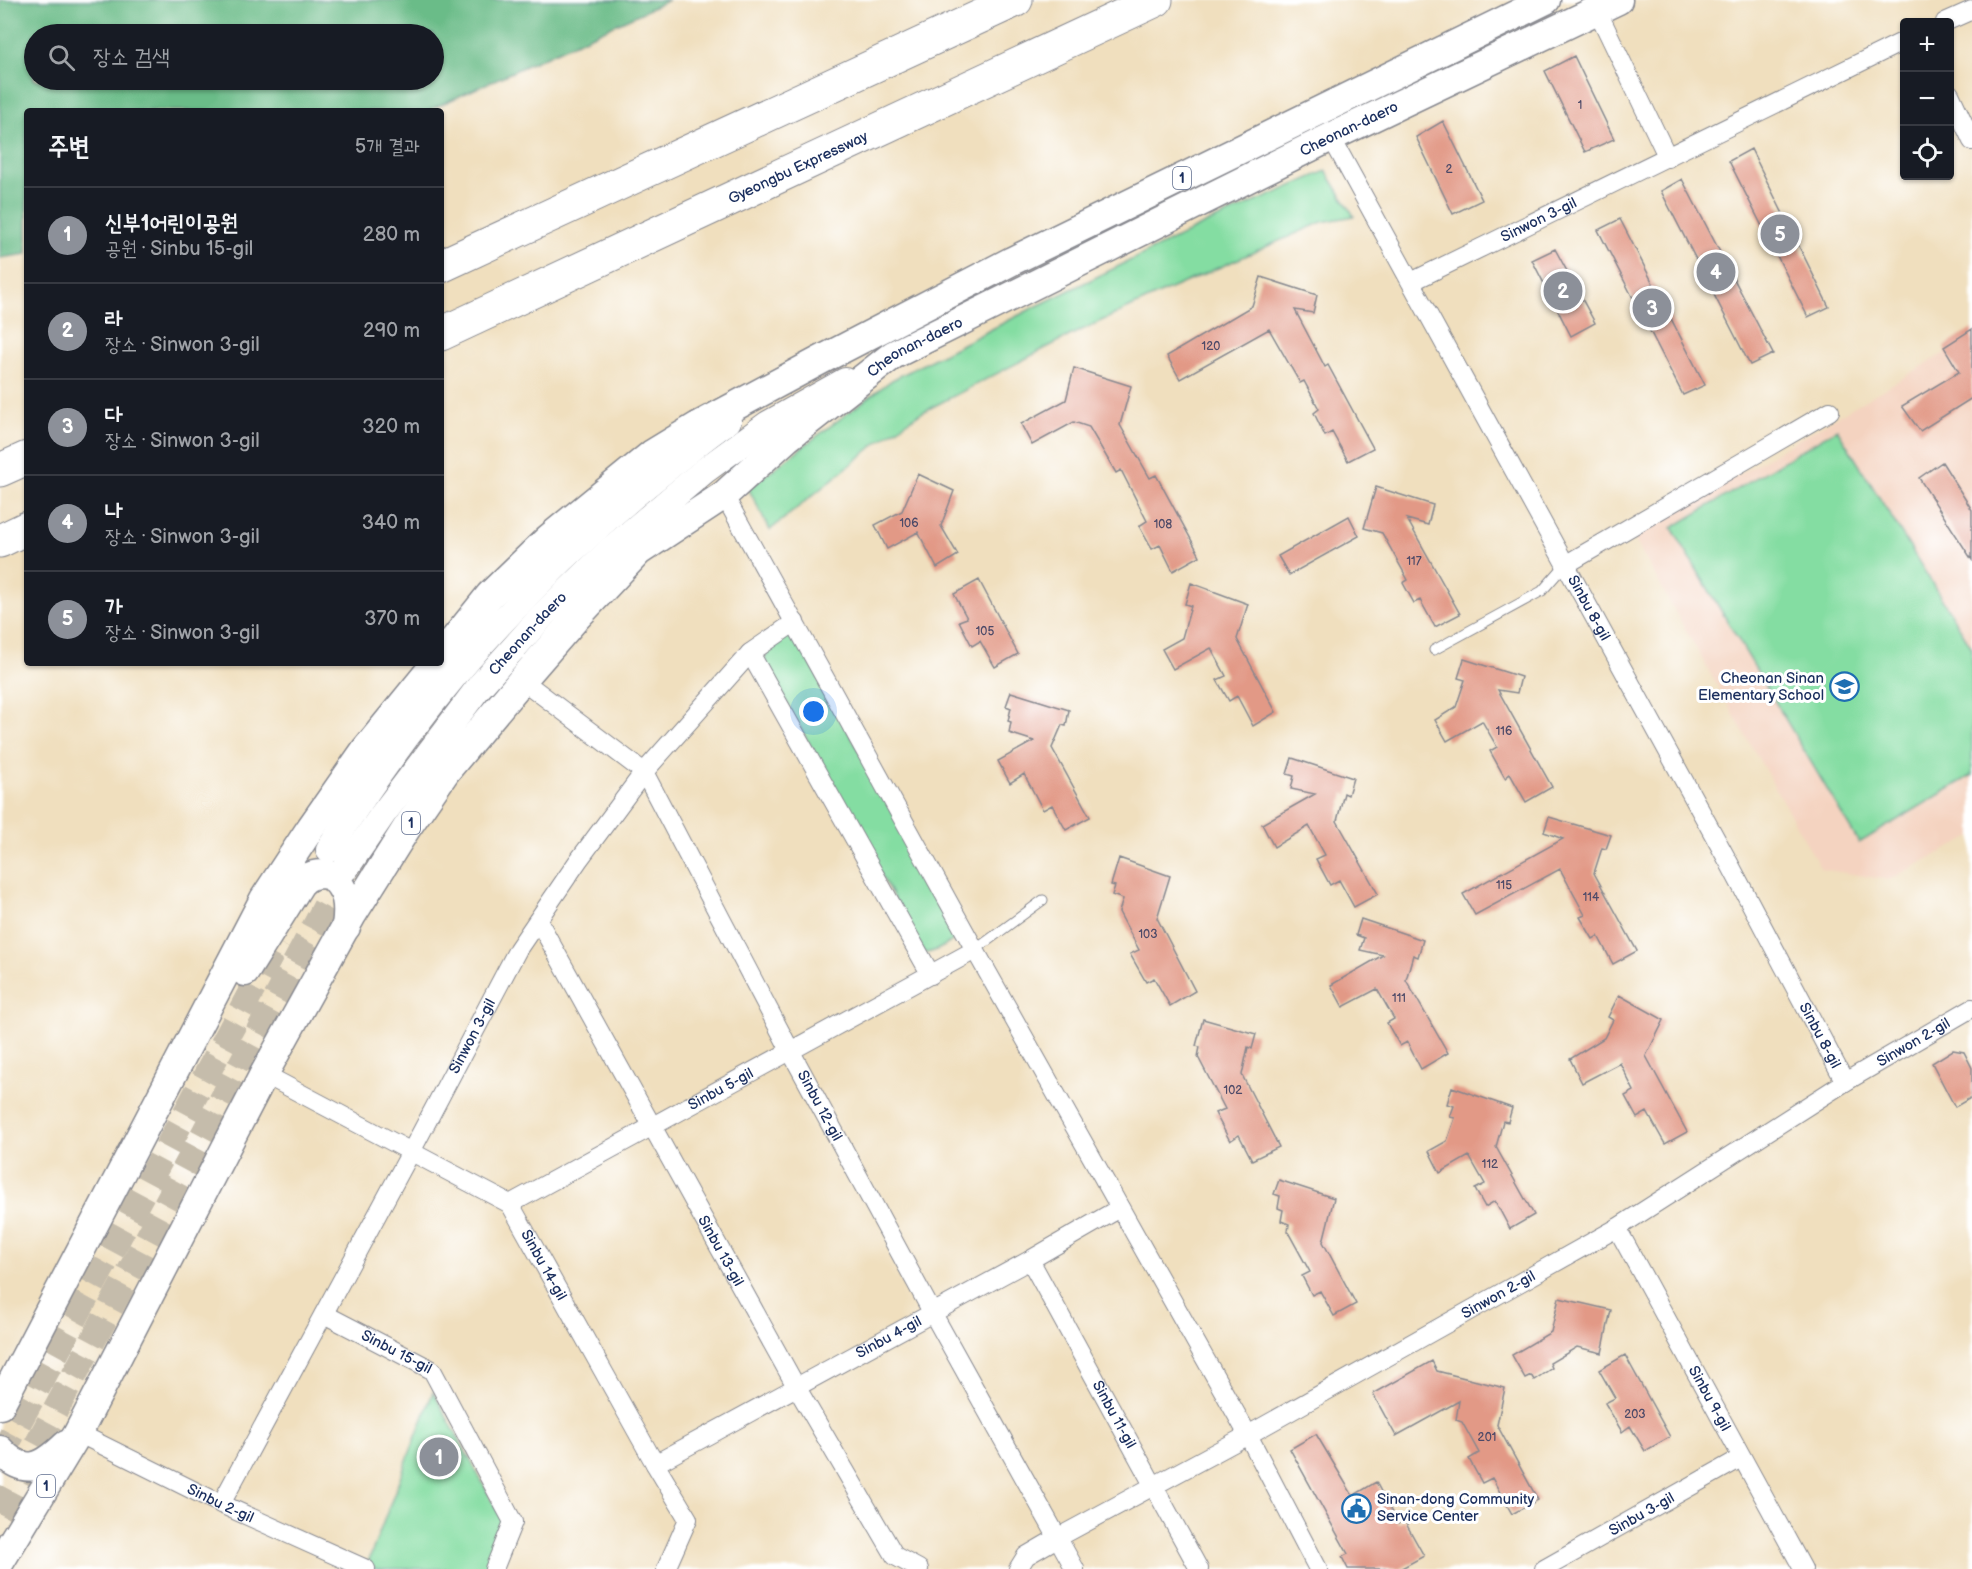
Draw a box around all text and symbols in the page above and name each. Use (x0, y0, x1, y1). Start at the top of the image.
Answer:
map controls (1900, 18, 1954, 180)
button: + (1900, 18, 1954, 72)
search box (24, 24, 444, 90)
icon: search (45, 41, 78, 74)
text: 장소 검색 (93, 44, 170, 71)
button: − (1900, 72, 1954, 126)
street label: Cheonan-daero (1297, 97, 1401, 161)
house number: 1 (1578, 98, 1582, 113)
street label: Gyeongbu Expressway (725, 126, 871, 208)
button: locate (1900, 126, 1954, 180)
text: 주변 (48, 132, 90, 163)
text: 5개 결과 (355, 135, 420, 159)
house number: 2 (1445, 162, 1453, 177)
road number: 1 (1173, 167, 1191, 189)
street label: Sinwon 3-gil (1497, 193, 1580, 246)
text: 신부1어린이공원 (105, 210, 238, 237)
pin: 5 (1760, 212, 1800, 256)
text: 1 (63, 223, 72, 247)
text: 280 m (363, 223, 420, 247)
text: 공원 · Sinbu 15-gil (105, 237, 253, 261)
pin: 4 (1696, 250, 1736, 294)
pin: 2 (1544, 268, 1582, 314)
pin: 3 (1632, 286, 1672, 330)
text: 라 (105, 306, 123, 333)
street label: Cheonan-daero (863, 312, 966, 381)
text: 2 (62, 319, 73, 343)
text: 290 m (363, 319, 420, 343)
text: 장소 · Sinwon 3-gil (105, 333, 260, 357)
house number: 120 (1202, 339, 1220, 354)
text: 다 (105, 402, 123, 429)
text: 3 (62, 415, 73, 439)
text: 320 m (362, 415, 420, 439)
text: 장소 · Sinwon 3-gil (105, 429, 260, 453)
text: 나 (105, 498, 123, 525)
text: 4 (62, 511, 73, 535)
text: 340 m (362, 511, 420, 535)
house number: 106 (899, 516, 919, 531)
house number: 108 (1154, 517, 1172, 532)
text: 장소 · Sinwon 3-gil (105, 525, 260, 549)
house number: 117 (1406, 554, 1422, 569)
street label: Sinbu 8-gil (1564, 572, 1615, 644)
street label: Cheonan-daero (484, 588, 571, 679)
text: 가 (105, 594, 123, 621)
text: 5 (62, 607, 73, 631)
text: 370 m (364, 607, 420, 631)
text: 장소 · Sinwon 3-gil (105, 621, 260, 645)
house number: 105 (976, 624, 994, 639)
place label: Cheonan Sinan Elementary School (1698, 669, 1824, 705)
school or university icon: Cheonan Sinan Elementary School (1829, 671, 1861, 703)
your location (799, 697, 828, 726)
house number: 116 (1496, 724, 1512, 739)
road number: 1 (402, 812, 420, 834)
house number: 115 (1496, 878, 1512, 893)
house number: 114 (1583, 890, 1600, 905)
house number: 103 (1138, 927, 1158, 942)
house number: 111 (1392, 991, 1406, 1006)
street label: Sinwon 3-gil (445, 995, 500, 1077)
street label: Sinbu 8-gil (1795, 999, 1845, 1071)
street label: Sinwon 2-gil (1873, 1013, 1953, 1071)
street label: Sinbu 5-gil (685, 1063, 757, 1114)
street label: Sinbu 12-gil (793, 1067, 847, 1144)
house number: 102 (1224, 1083, 1242, 1098)
house number: 112 (1482, 1157, 1498, 1172)
street label: Sinbu 13-gil (694, 1212, 748, 1289)
street label: Sinbu 14-gil (517, 1226, 571, 1304)
street label: Sinwon 2-gil (1458, 1266, 1539, 1323)
street label: Sinbu 4-gil (852, 1311, 925, 1362)
street label: Sinbu 15-gil (358, 1326, 436, 1378)
street label: Sinbu 9-gil (1684, 1362, 1735, 1434)
street label: Sinbu 11-gil (1088, 1377, 1141, 1452)
house number: 203 (1624, 1407, 1646, 1422)
house number: 201 (1478, 1430, 1496, 1445)
pin: 1 (420, 1434, 458, 1480)
road number: 1 (37, 1475, 55, 1497)
street label: Sinbu 2-gil (184, 1479, 257, 1527)
street label: Sinbu 3-gil (1605, 1488, 1678, 1540)
place label: Sinan-dong Community Service Center (1377, 1490, 1535, 1526)
public building icon: Sinan-dong Community Service Center (1340, 1492, 1372, 1524)

